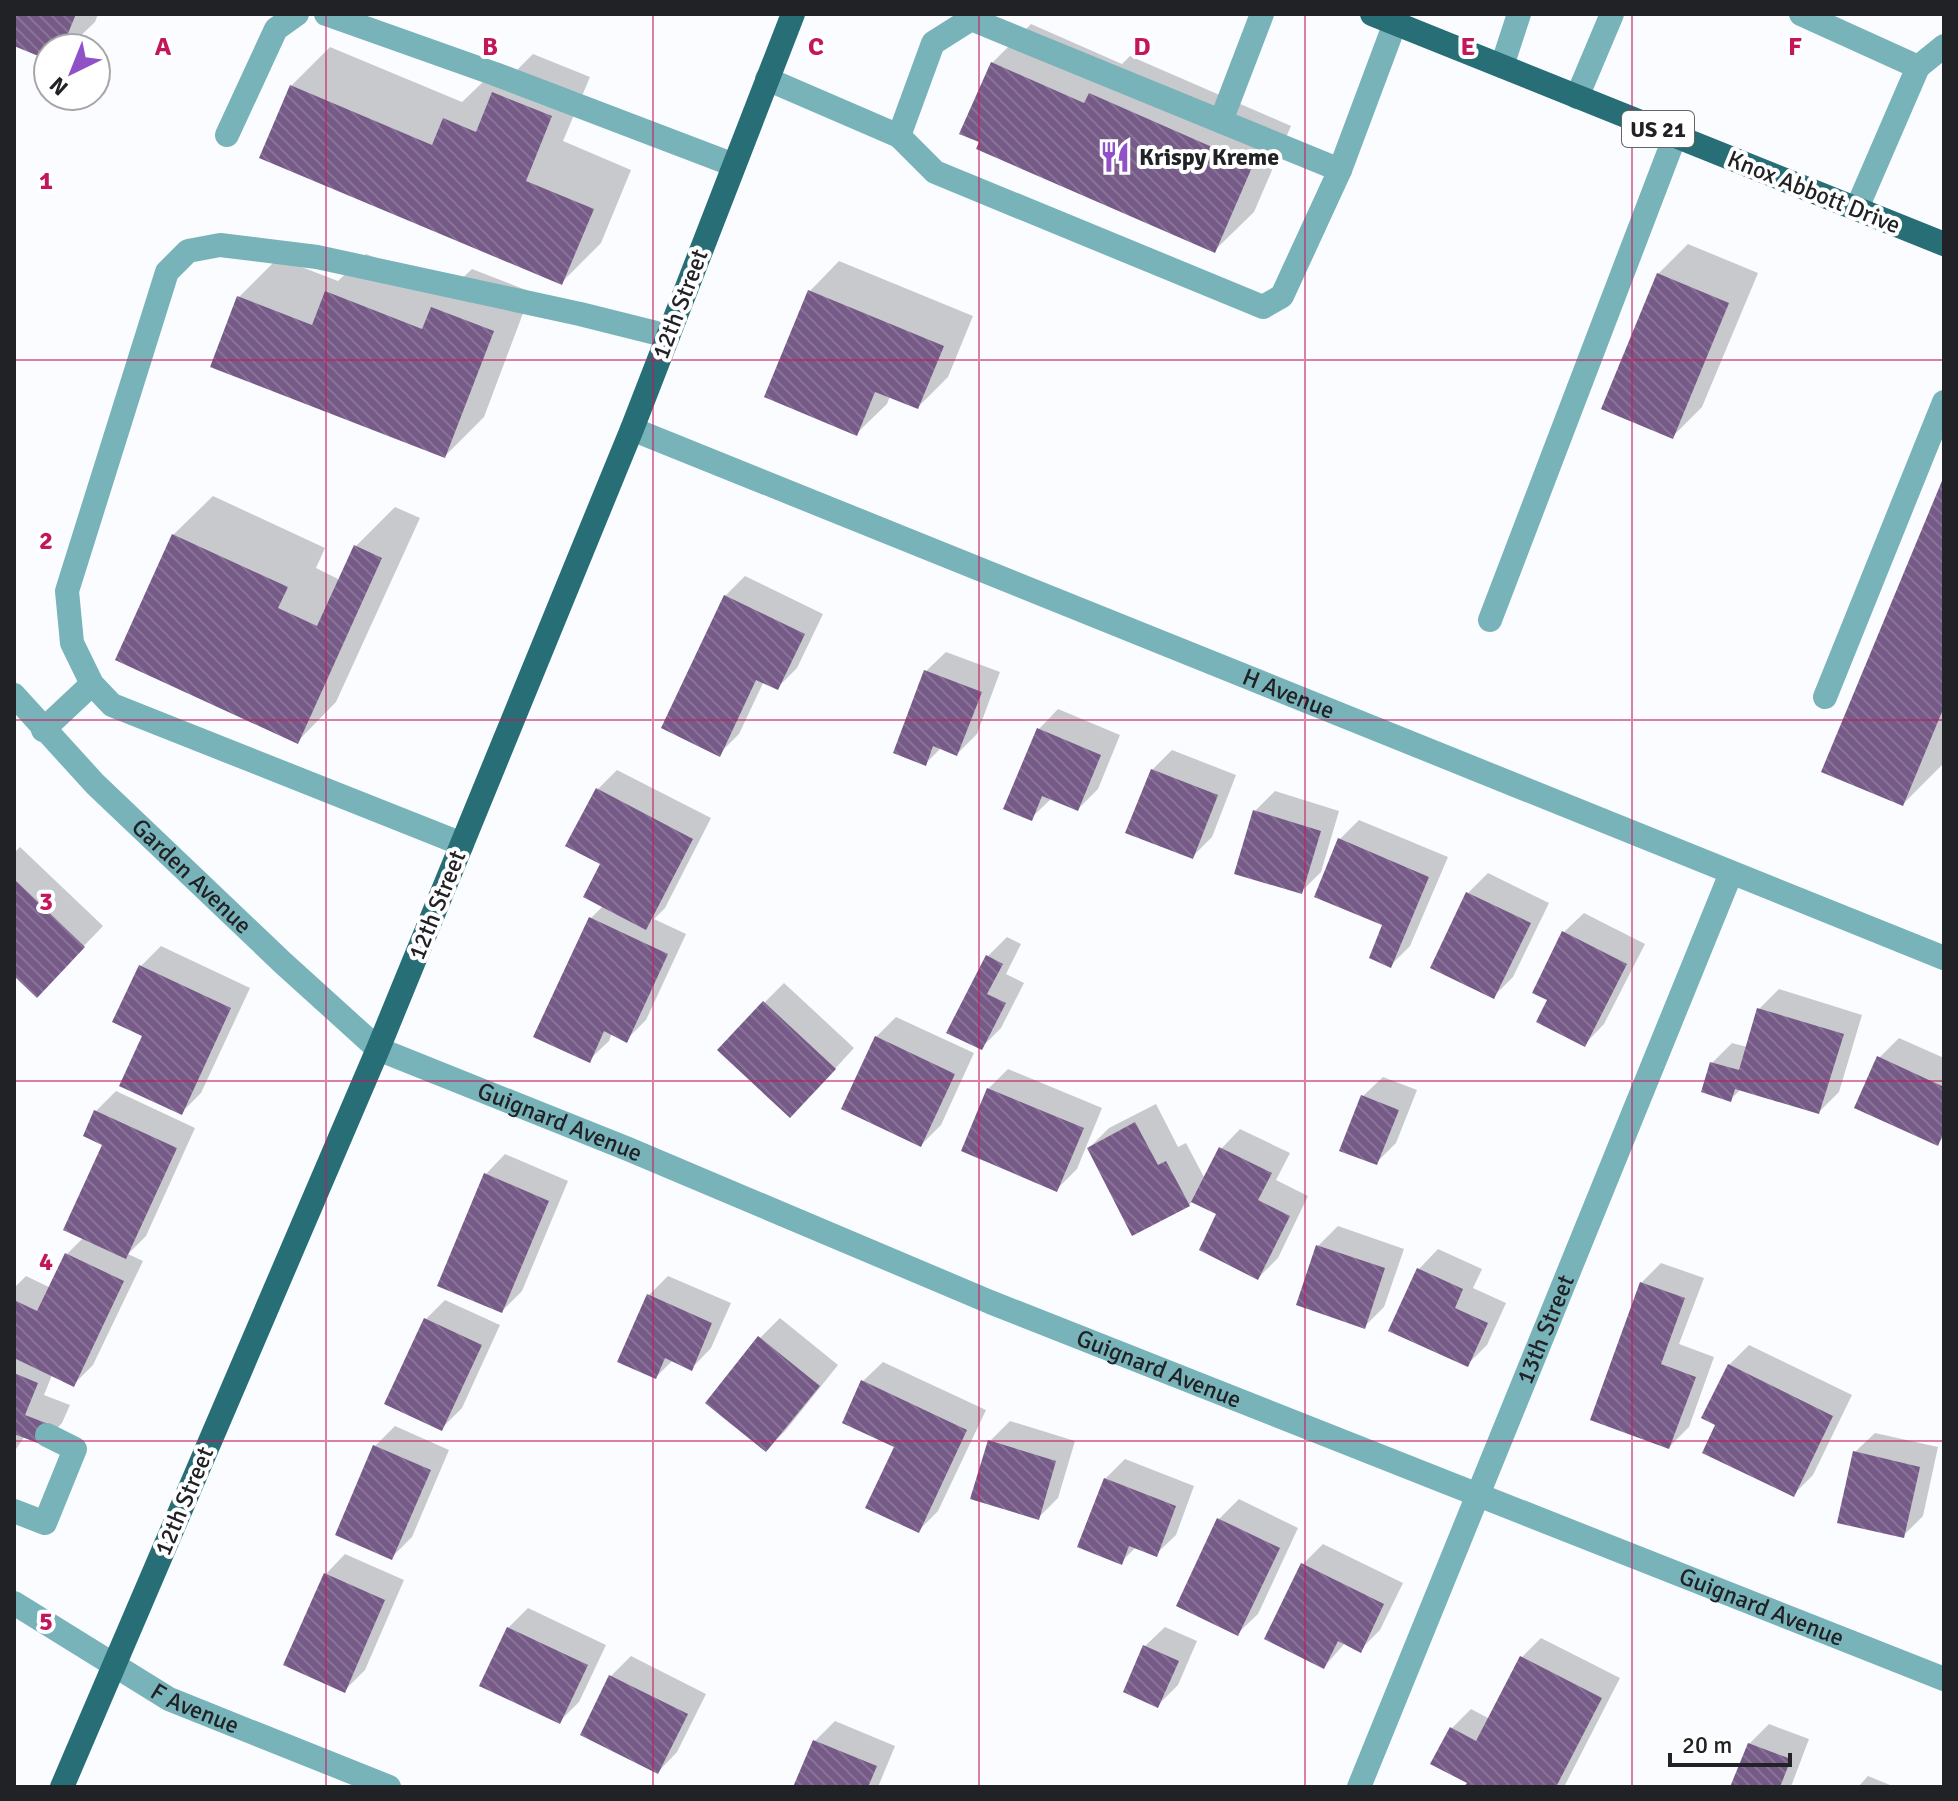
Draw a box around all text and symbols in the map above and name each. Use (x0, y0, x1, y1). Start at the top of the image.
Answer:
text: A (155, 31, 172, 63)
text: B (482, 31, 498, 63)
text: C (808, 31, 824, 63)
text: D (1133, 31, 1151, 63)
text: E (1461, 31, 1475, 63)
text: F (1788, 31, 1802, 63)
north arrow (32, 32, 112, 112)
text: N (44, 71, 74, 101)
road number: US 21 (1622, 111, 1694, 147)
restaurant icon: Krispy Kreme (1098, 140, 1132, 174)
place label: Krispy Kreme (1139, 142, 1279, 172)
street label: Knox Abbott Drive (1723, 144, 1905, 240)
text: 1 (39, 165, 53, 197)
street label: 12th Street (645, 245, 715, 363)
text: 2 (39, 525, 53, 557)
street label: H Avenue (1238, 662, 1339, 726)
street label: Garden Avenue (126, 812, 258, 940)
street label: 12th Street (402, 846, 472, 964)
text: 3 (39, 886, 53, 918)
street label: Guignard Avenue (473, 1075, 647, 1168)
text: 4 (39, 1246, 53, 1278)
street label: 13th Street (1510, 1270, 1581, 1388)
street label: Guignard Avenue (1072, 1323, 1246, 1415)
street label: 12th Street (148, 1442, 220, 1560)
street label: Guignard Avenue (1675, 1561, 1848, 1653)
text: 5 (39, 1606, 53, 1638)
street label: F Avenue (145, 1676, 243, 1740)
scale bar (1670, 1717, 1790, 1767)
text: 20 m (1682, 1730, 1732, 1760)

